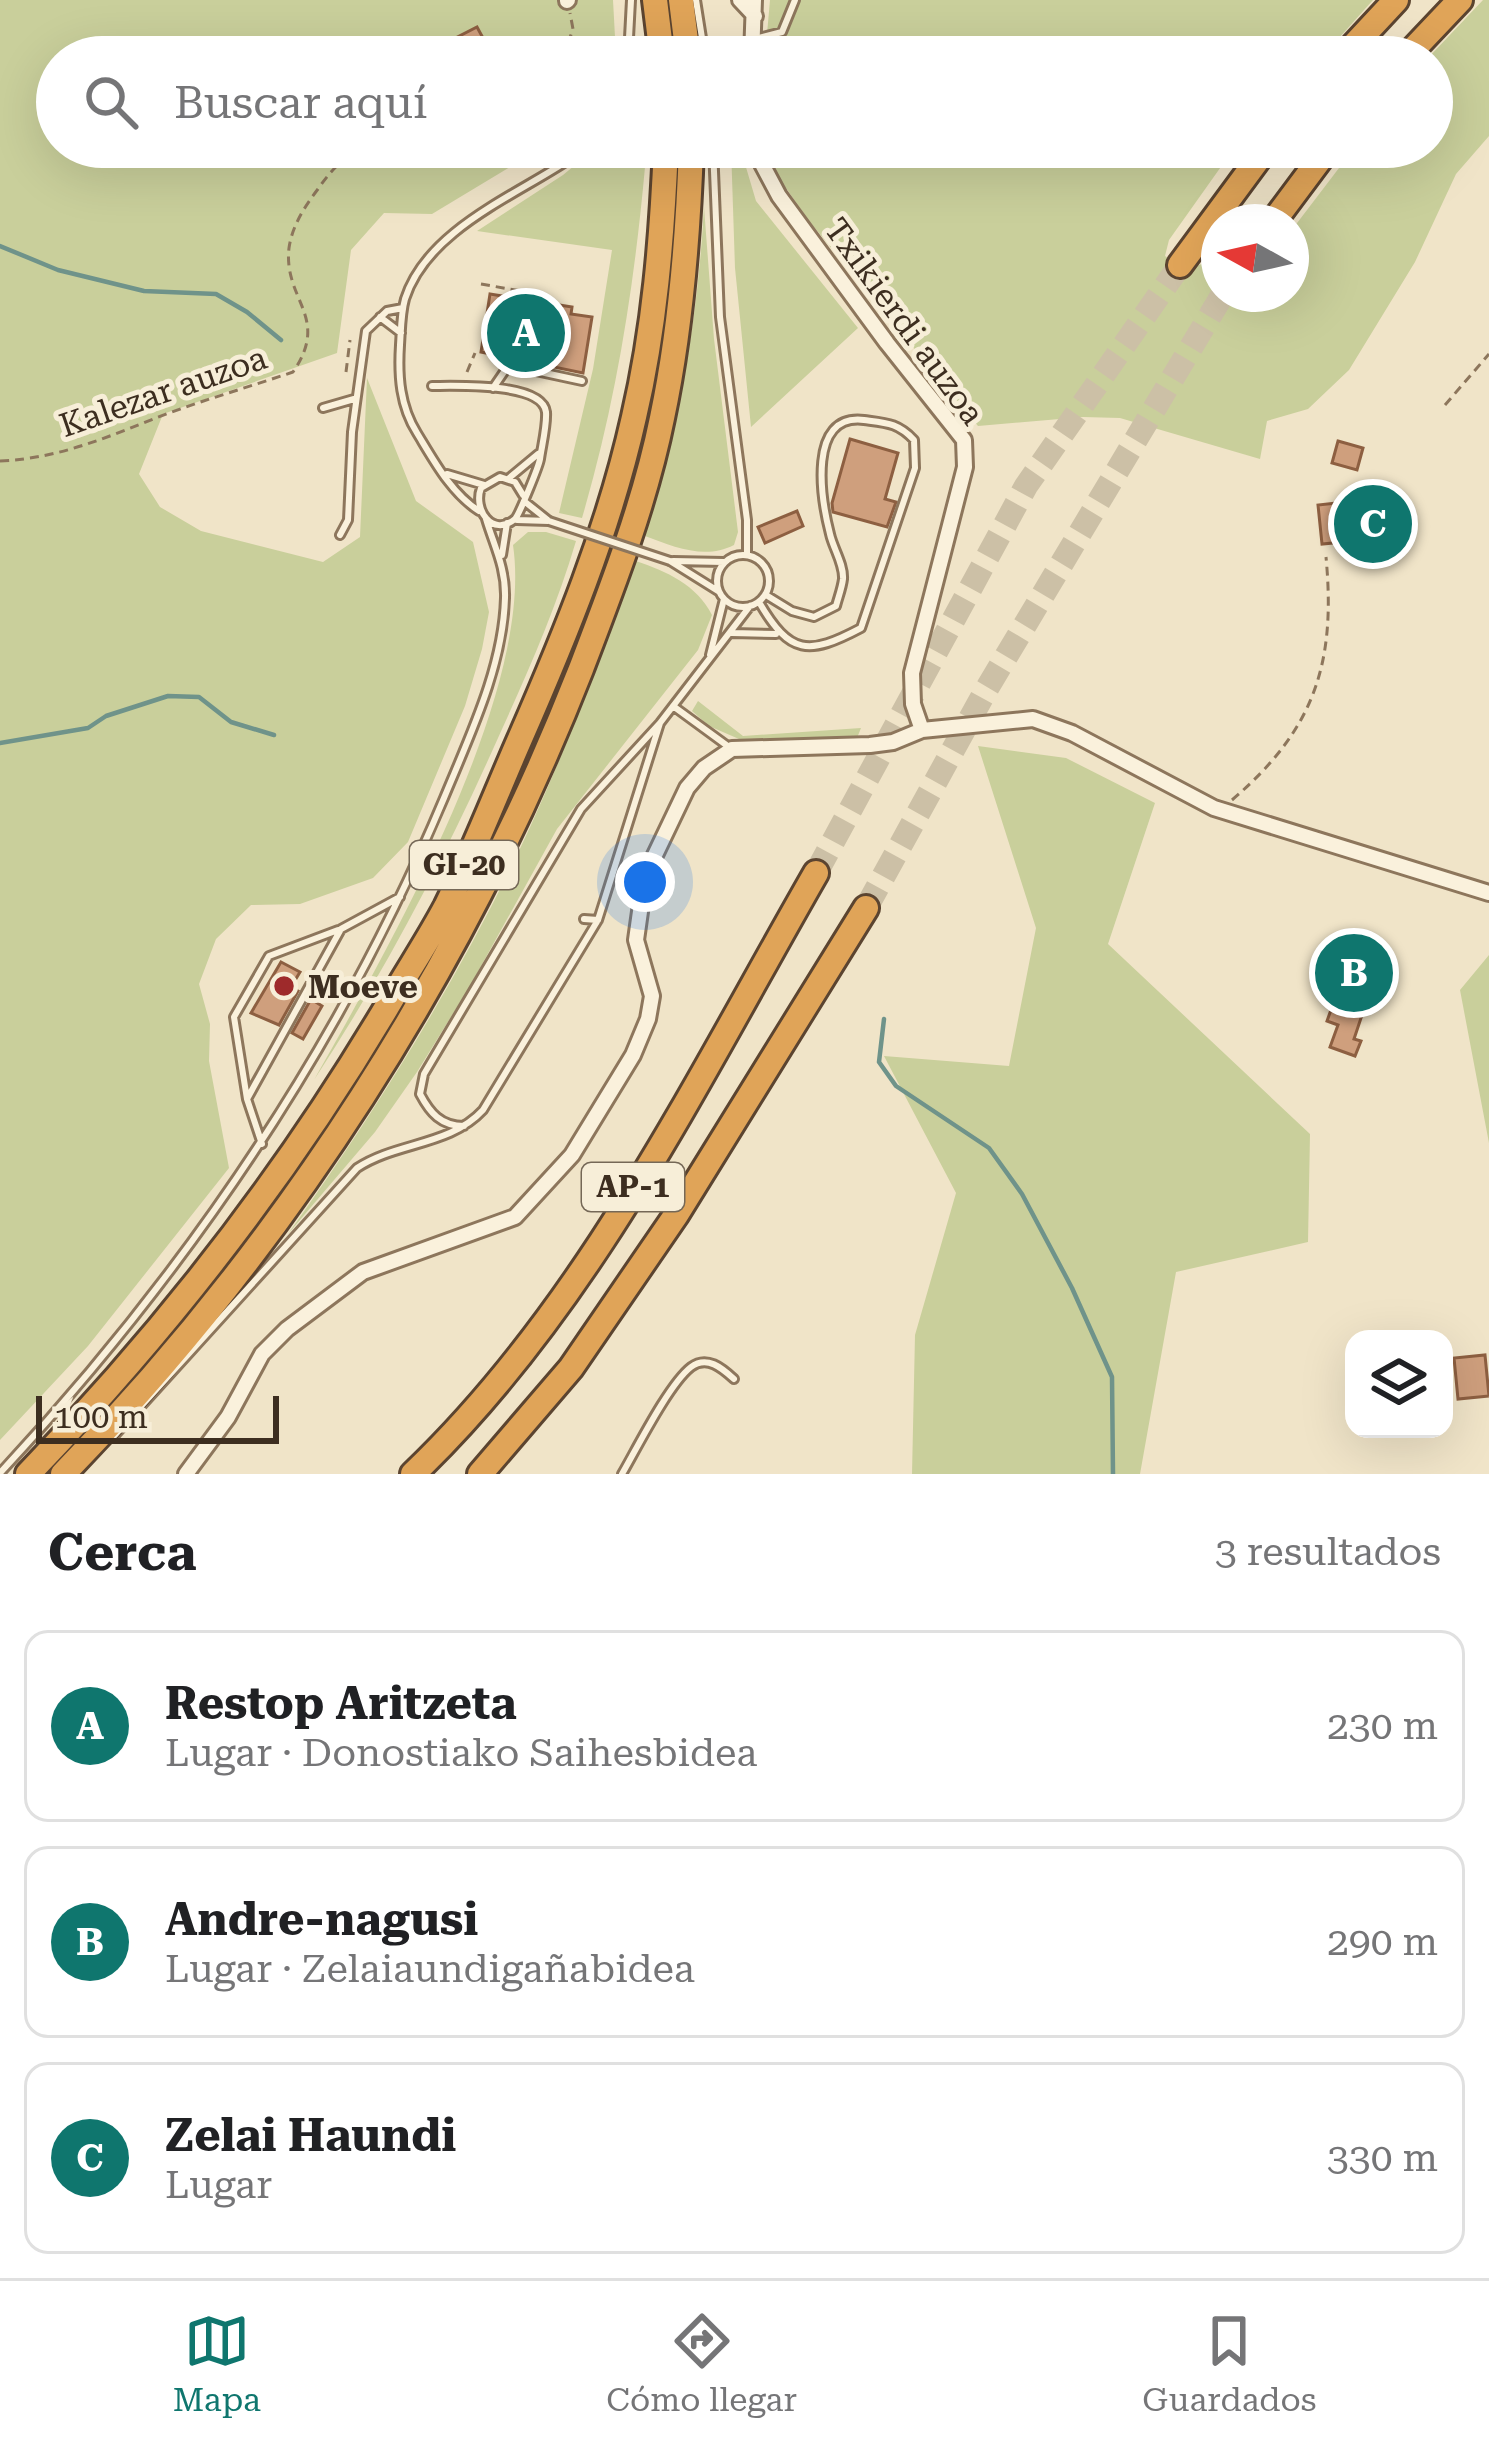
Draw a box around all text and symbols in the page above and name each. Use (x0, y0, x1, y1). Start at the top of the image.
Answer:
search box (36, 36, 1453, 168)
icon: search (78, 69, 144, 135)
text: Buscar aquí (174, 76, 427, 129)
north arrow (1201, 204, 1309, 312)
street label: Txikierdi auzoa (817, 210, 993, 432)
pin: A (487, 288, 565, 378)
street label: Kalezar auzoa (54, 338, 272, 445)
pin: C (1334, 479, 1412, 569)
road number: GI-20 (410, 841, 518, 889)
your location (615, 852, 675, 912)
pin: B (1315, 928, 1393, 1018)
place label: Moeve (308, 967, 418, 1006)
marker: Moeve (271, 973, 297, 999)
road number: AP-1 (582, 1163, 684, 1211)
map controls (1345, 1330, 1453, 1438)
button: layers (1345, 1330, 1453, 1438)
scale bar (36, 1390, 279, 1443)
text: 100 m (54, 1397, 148, 1436)
text: Cerca (48, 1523, 197, 1582)
text: 3 resultados (1215, 1529, 1441, 1575)
text: Restop Aritzeta (165, 1677, 517, 1730)
text: A (76, 1703, 104, 1749)
text: 230 m (1327, 1703, 1438, 1749)
text: Lugar · Donostiako Saihesbidea (165, 1730, 757, 1776)
text: Andre-nagusi (165, 1893, 478, 1946)
text: B (76, 1919, 104, 1965)
text: 290 m (1327, 1919, 1438, 1965)
text: Lugar · Zelaiaundigañabidea (165, 1946, 695, 1992)
text: Zelai Haundi (165, 2109, 456, 2162)
text: C (76, 2135, 104, 2181)
text: 330 m (1327, 2135, 1438, 2181)
text: Lugar (165, 2162, 272, 2208)
tab: Mapa (173, 2308, 261, 2419)
tab: Cómo llegar (606, 2308, 797, 2419)
tab: Guardados (1142, 2308, 1316, 2419)

